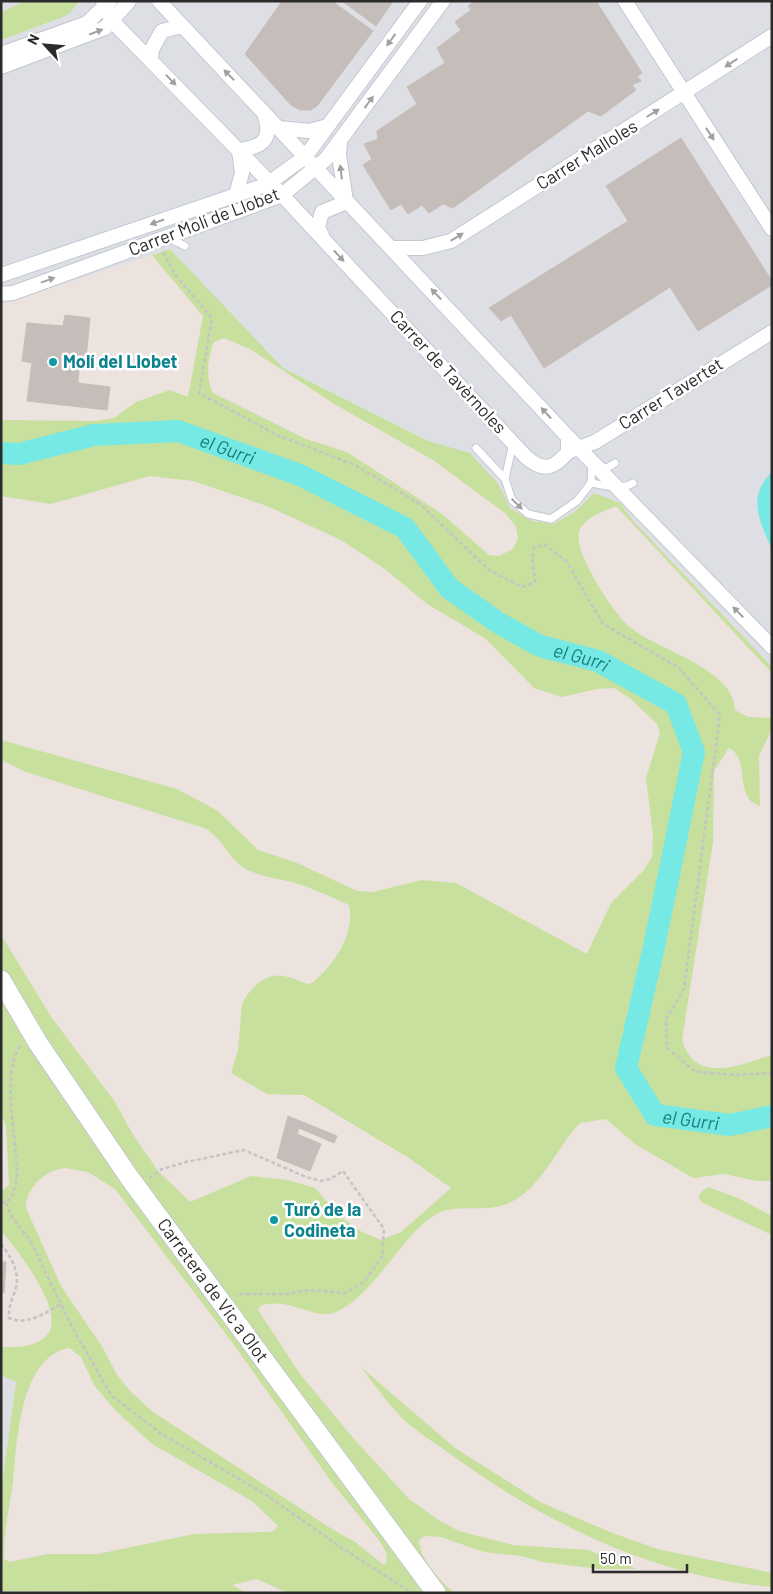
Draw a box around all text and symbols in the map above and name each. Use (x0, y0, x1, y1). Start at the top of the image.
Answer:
north arrow (20, 20, 70, 70)
one-way arrow (89, 28, 104, 36)
text: N (23, 31, 43, 47)
one-way arrow (386, 34, 396, 47)
one-way arrow (724, 58, 738, 67)
one-way arrow (223, 69, 235, 81)
one-way arrow (165, 74, 177, 86)
one-way arrow (363, 96, 374, 109)
one-way arrow (647, 108, 660, 117)
street label: Carrer Malloles (532, 114, 641, 194)
one-way arrow (705, 128, 715, 141)
one-way arrow (337, 164, 345, 180)
street label: Carrer Molí de Llobet (125, 182, 282, 260)
one-way arrow (149, 218, 164, 226)
one-way arrow (451, 233, 464, 242)
one-way arrow (333, 250, 345, 262)
one-way arrow (40, 276, 55, 283)
one-way arrow (430, 289, 442, 301)
street label: Carrer de Tavèrnoles (386, 305, 512, 438)
place label: Molí del Llobet (63, 350, 178, 372)
street label: Carrer Tavertet (614, 352, 727, 434)
marker: Molí del Llobet (47, 356, 59, 368)
one-way arrow (540, 408, 552, 420)
water label: el Gurri (197, 428, 259, 469)
one-way arrow (511, 498, 523, 510)
one-way arrow (732, 607, 744, 619)
water label: el Gurri (551, 638, 614, 676)
water label: el Gurri (661, 1104, 721, 1134)
place label: Turó de la Codineta (284, 1198, 361, 1241)
street label: Carretera de Vic a Olot (153, 1214, 274, 1366)
marker: Turó de la Codineta (268, 1214, 280, 1226)
scale bar (593, 1542, 687, 1574)
text: 50 m (600, 1549, 632, 1567)

